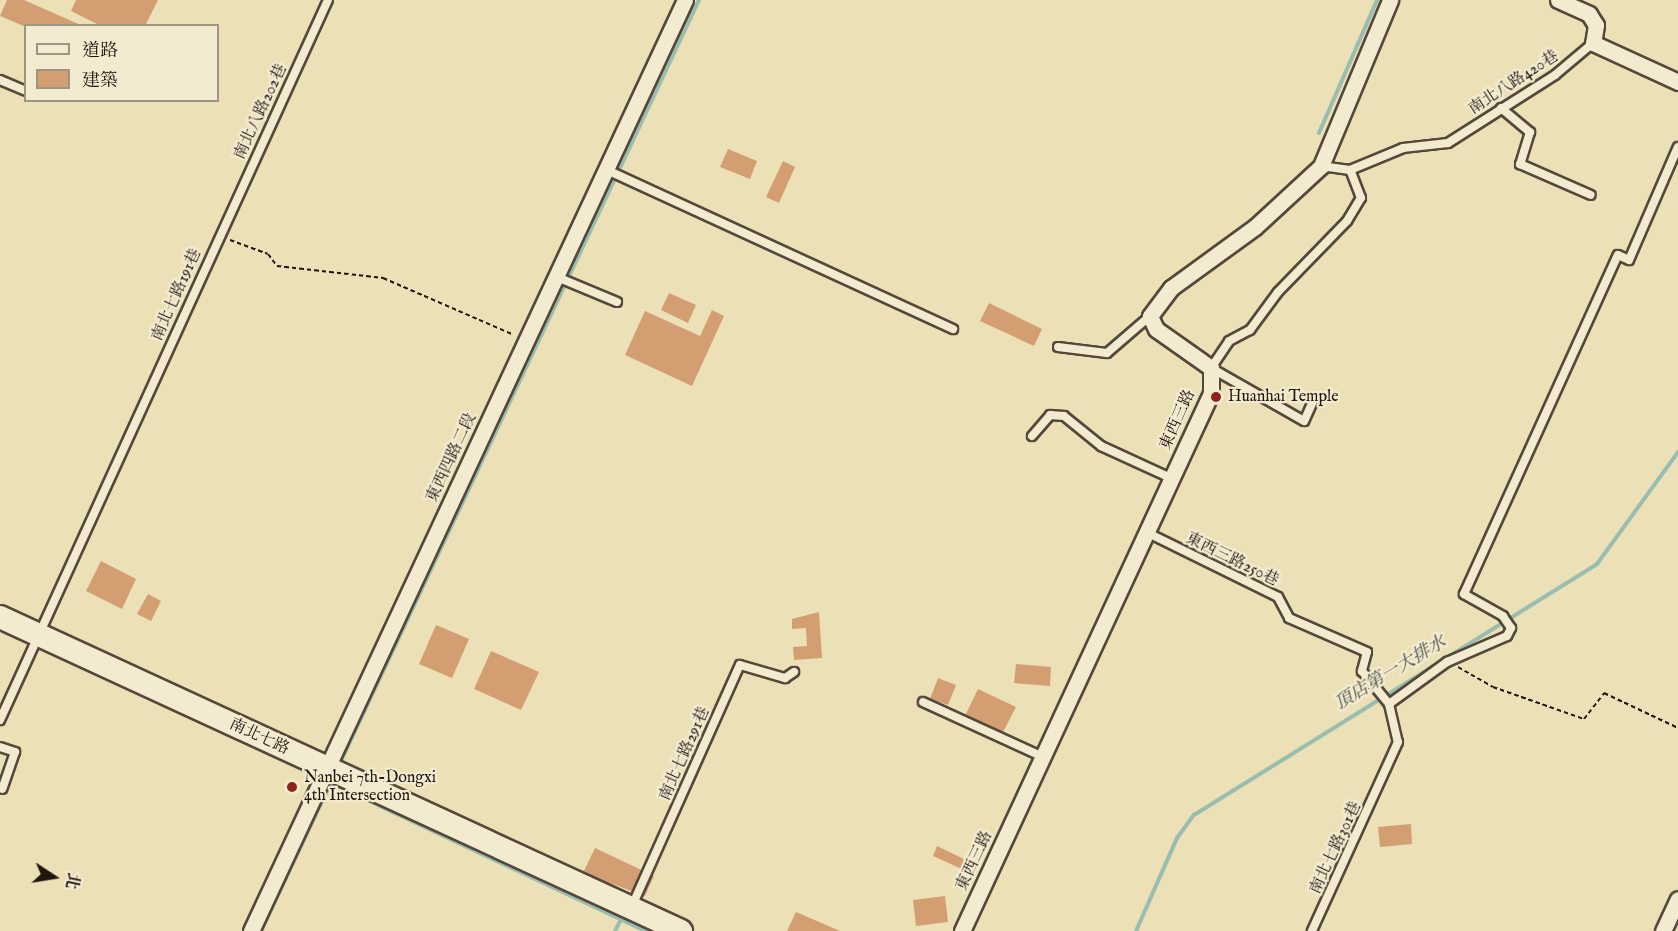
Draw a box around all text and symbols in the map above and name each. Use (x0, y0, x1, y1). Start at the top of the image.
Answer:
legend (24, 24, 219, 102)
text: 道路 (82, 40, 118, 63)
street label: 南北八路420巷 (1465, 47, 1563, 119)
street label: 南北八路202巷 (231, 61, 291, 163)
text: 建築 (82, 70, 118, 93)
street label: 南北七路191巷 (148, 246, 206, 344)
street label: 東西三路 (1156, 387, 1200, 453)
place label: Huanhai Temple (1228, 387, 1339, 407)
marker: Huanhai Temple (1209, 390, 1223, 404)
street label: 東西四路二段 (423, 410, 481, 506)
street label: 東西三路250巷 (1182, 529, 1282, 591)
water label: 頂店第一大排水 (1331, 632, 1451, 716)
street label: 南北七路291巷 (656, 704, 714, 804)
street label: 南北七路 (226, 715, 292, 759)
place label: Nanbei 7th-Dongxi 4th Intersection (304, 768, 436, 806)
marker: Nanbei 7th-Dongxi 4th Intersection (285, 780, 299, 794)
street label: 南北七路301巷 (1306, 799, 1366, 897)
street label: 東西三路 (953, 828, 997, 894)
north arrow (24, 847, 84, 907)
text: 北 (60, 871, 83, 891)

